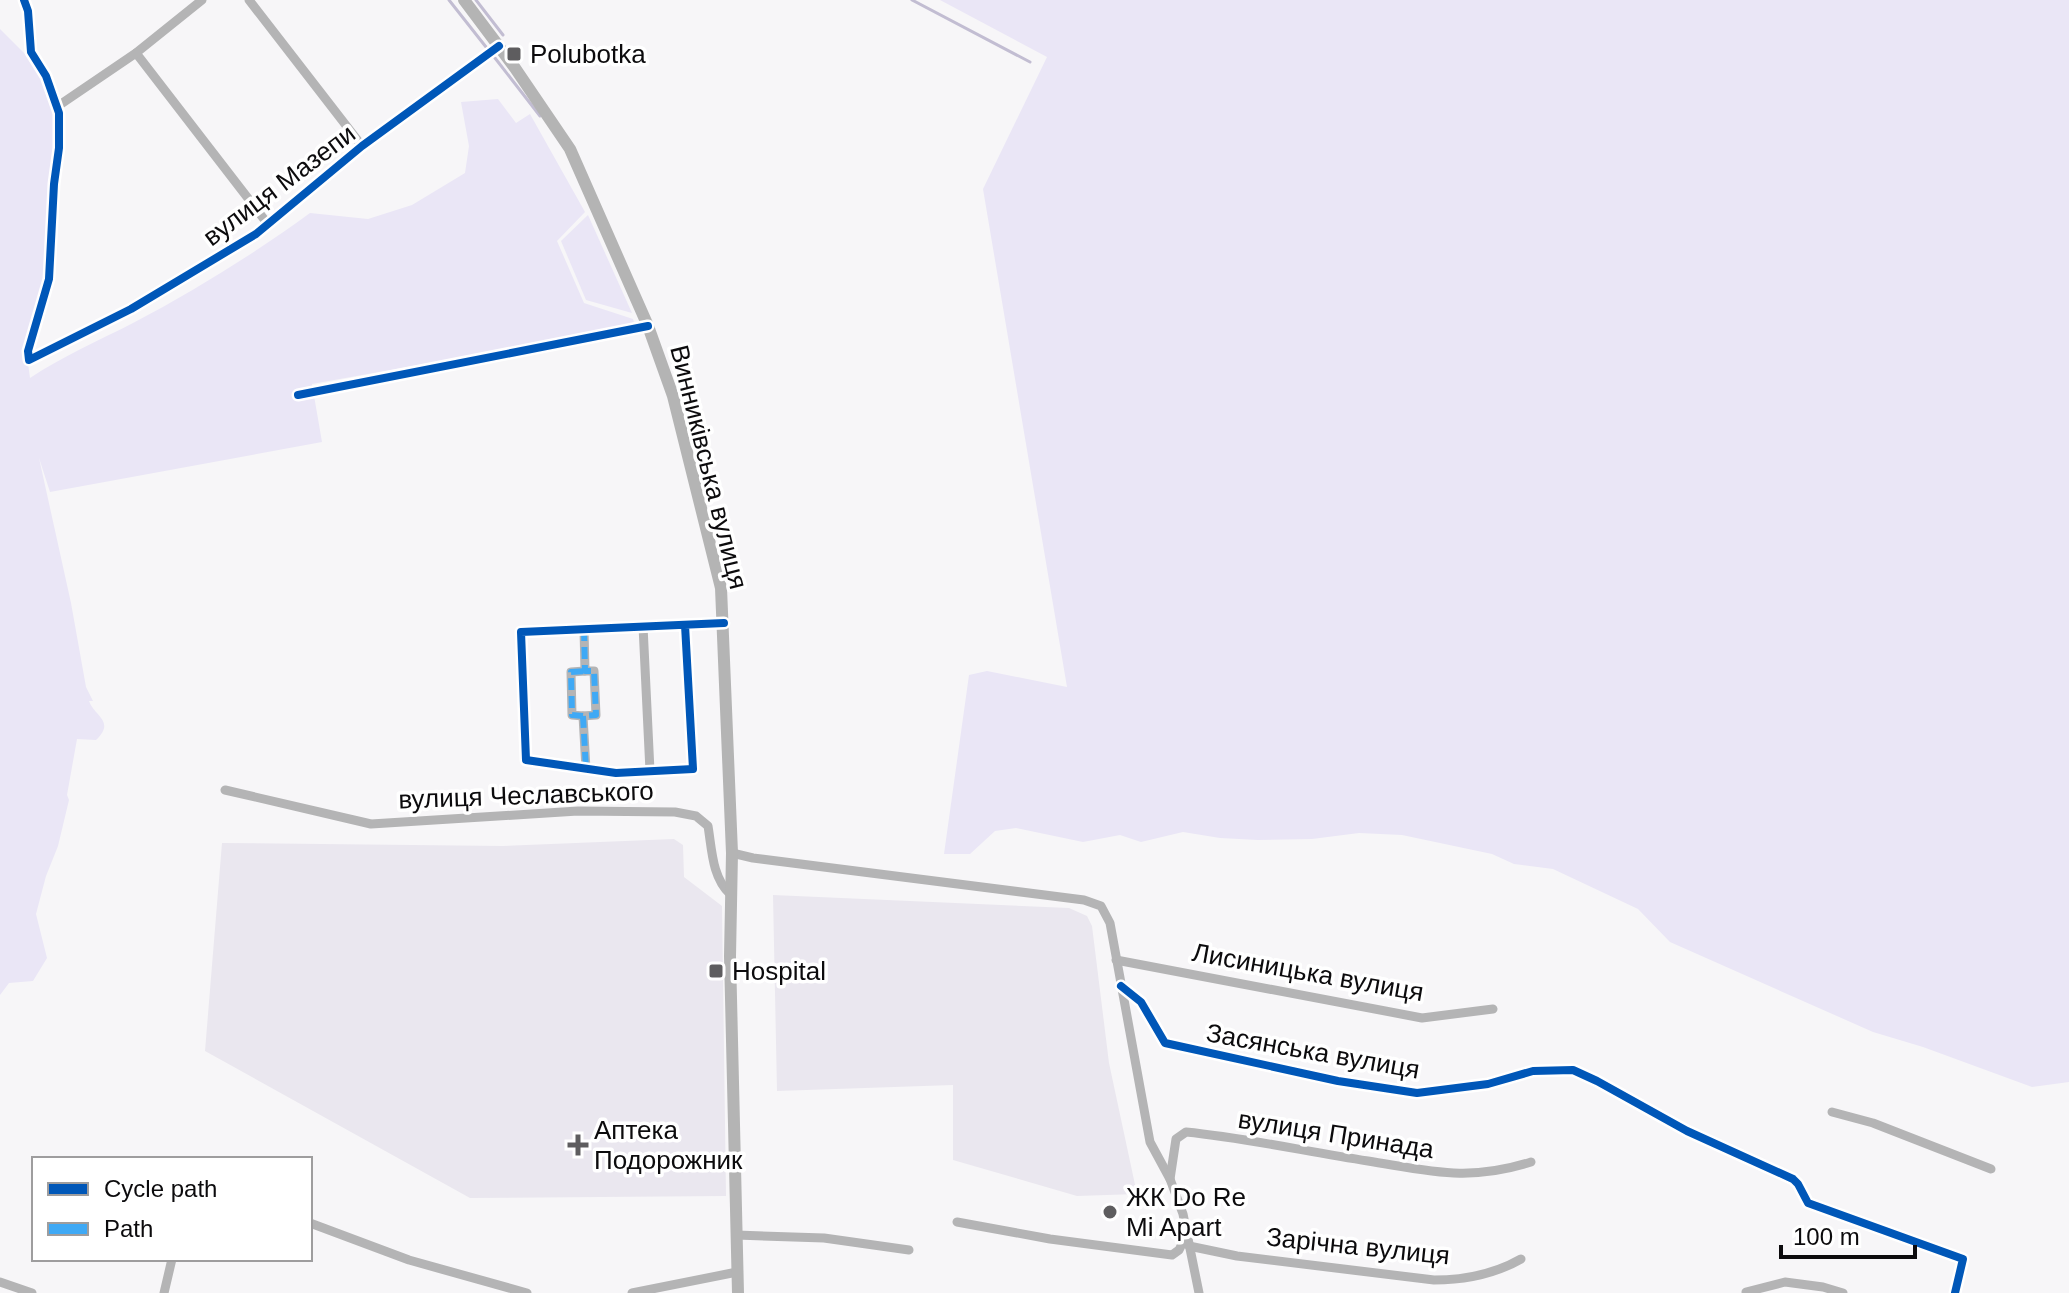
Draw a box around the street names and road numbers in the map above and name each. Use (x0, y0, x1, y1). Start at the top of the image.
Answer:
street label: вулиця Мазепи (197, 118, 361, 252)
street label: Винниківська вулиця (664, 342, 754, 592)
street label: вулиця Чеславського (398, 776, 654, 814)
street label: Лисиницька вулиця (1190, 937, 1426, 1007)
street label: Засянська вулиця (1204, 1017, 1422, 1085)
street label: вулиця Принада (1236, 1104, 1436, 1164)
street label: Зарічна вулиця (1265, 1221, 1451, 1271)

